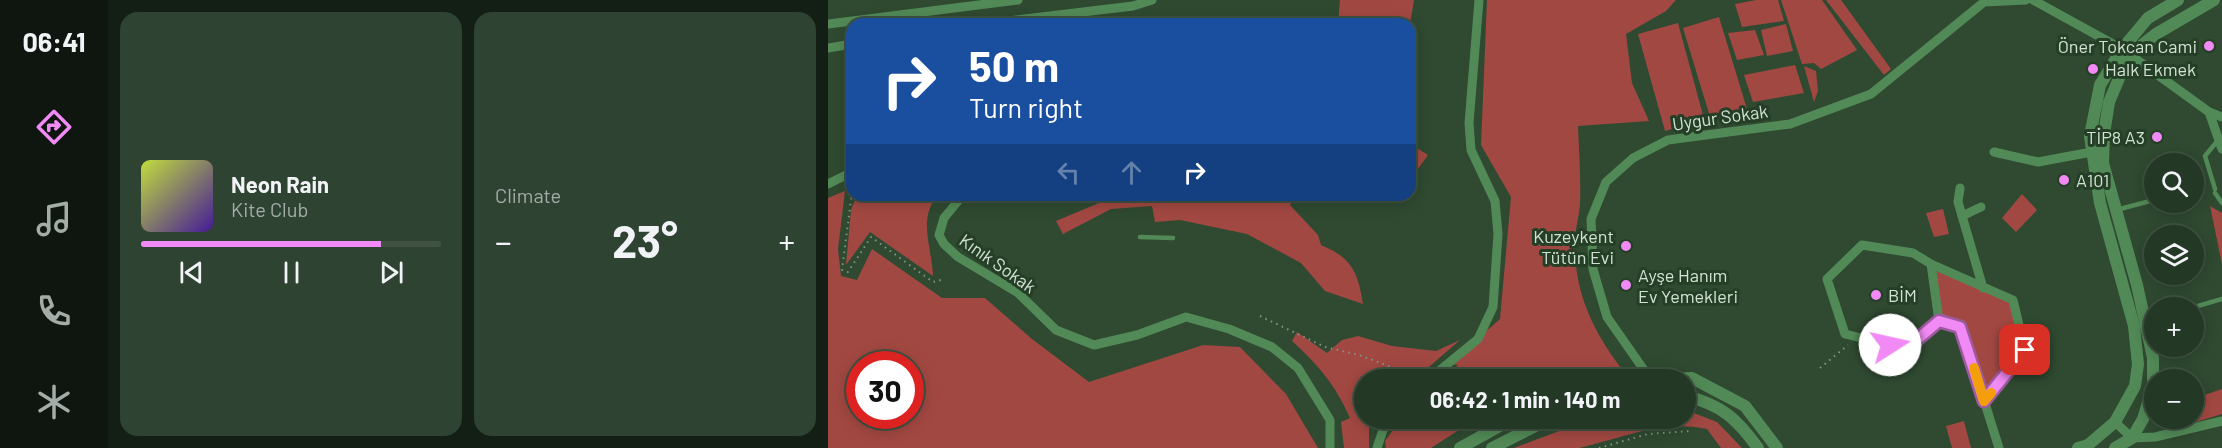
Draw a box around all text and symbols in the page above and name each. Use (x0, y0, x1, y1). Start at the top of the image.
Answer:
text: 06:41 (22, 25, 86, 57)
place label: Öner Tokcan Cami (2058, 35, 2197, 57)
marker: Öner Tokcan Cami (2202, 39, 2216, 53)
text: 50 m (969, 40, 1059, 90)
icon: right (870, 42, 948, 120)
place label: Halk Ekmek (2105, 58, 2196, 80)
marker: Halk Ekmek (2086, 62, 2100, 76)
text: Turn right (969, 91, 1083, 123)
street label: Uygur Sokak (1671, 99, 1769, 135)
icon: directions (33, 106, 75, 148)
place label: TİP8 A3 (2086, 126, 2145, 148)
marker: TİP8 A3 (2150, 130, 2164, 144)
map controls (2144, 153, 2204, 429)
button: search (2144, 153, 2204, 213)
icon: left (1052, 156, 1085, 189)
icon: ahead (1115, 156, 1148, 189)
icon: right (1178, 156, 1211, 189)
place label: A101 (2076, 169, 2109, 191)
text: Neon Rain (231, 171, 329, 197)
marker: A101 (2057, 173, 2071, 187)
text: Climate (495, 183, 561, 207)
text: Kite Club (231, 197, 308, 221)
icon: music (33, 198, 75, 240)
text: 23° (612, 213, 678, 267)
text: − (495, 221, 512, 261)
text: + (778, 221, 795, 261)
place label: Kuzeykent Tütün Evi (1533, 225, 1614, 268)
button: layers (2144, 225, 2204, 285)
street label: Kınık Sokak (956, 229, 1040, 297)
marker: Kuzeykent Tütün Evi (1619, 239, 1633, 253)
icon: previous (175, 256, 208, 289)
icon: pause (275, 256, 308, 289)
icon: next (375, 256, 408, 289)
place label: Ayşe Hanım Ev Yemekleri (1638, 264, 1738, 307)
marker: Ayşe Hanım Ev Yemekleri (1619, 278, 1633, 292)
place label: BİM (1888, 284, 1917, 306)
marker: BİM (1869, 288, 1883, 302)
icon: phone (33, 290, 75, 332)
button: + (2144, 297, 2204, 357)
position arrow (1858, 313, 1922, 377)
pin (1999, 324, 2050, 375)
icon: arrive (2008, 333, 2041, 366)
speed limit sign: 30 (846, 351, 924, 429)
button: − (2144, 369, 2204, 429)
icon: climate (33, 381, 75, 423)
text: 06:42 · 1 min · 140 m (1430, 386, 1620, 412)

